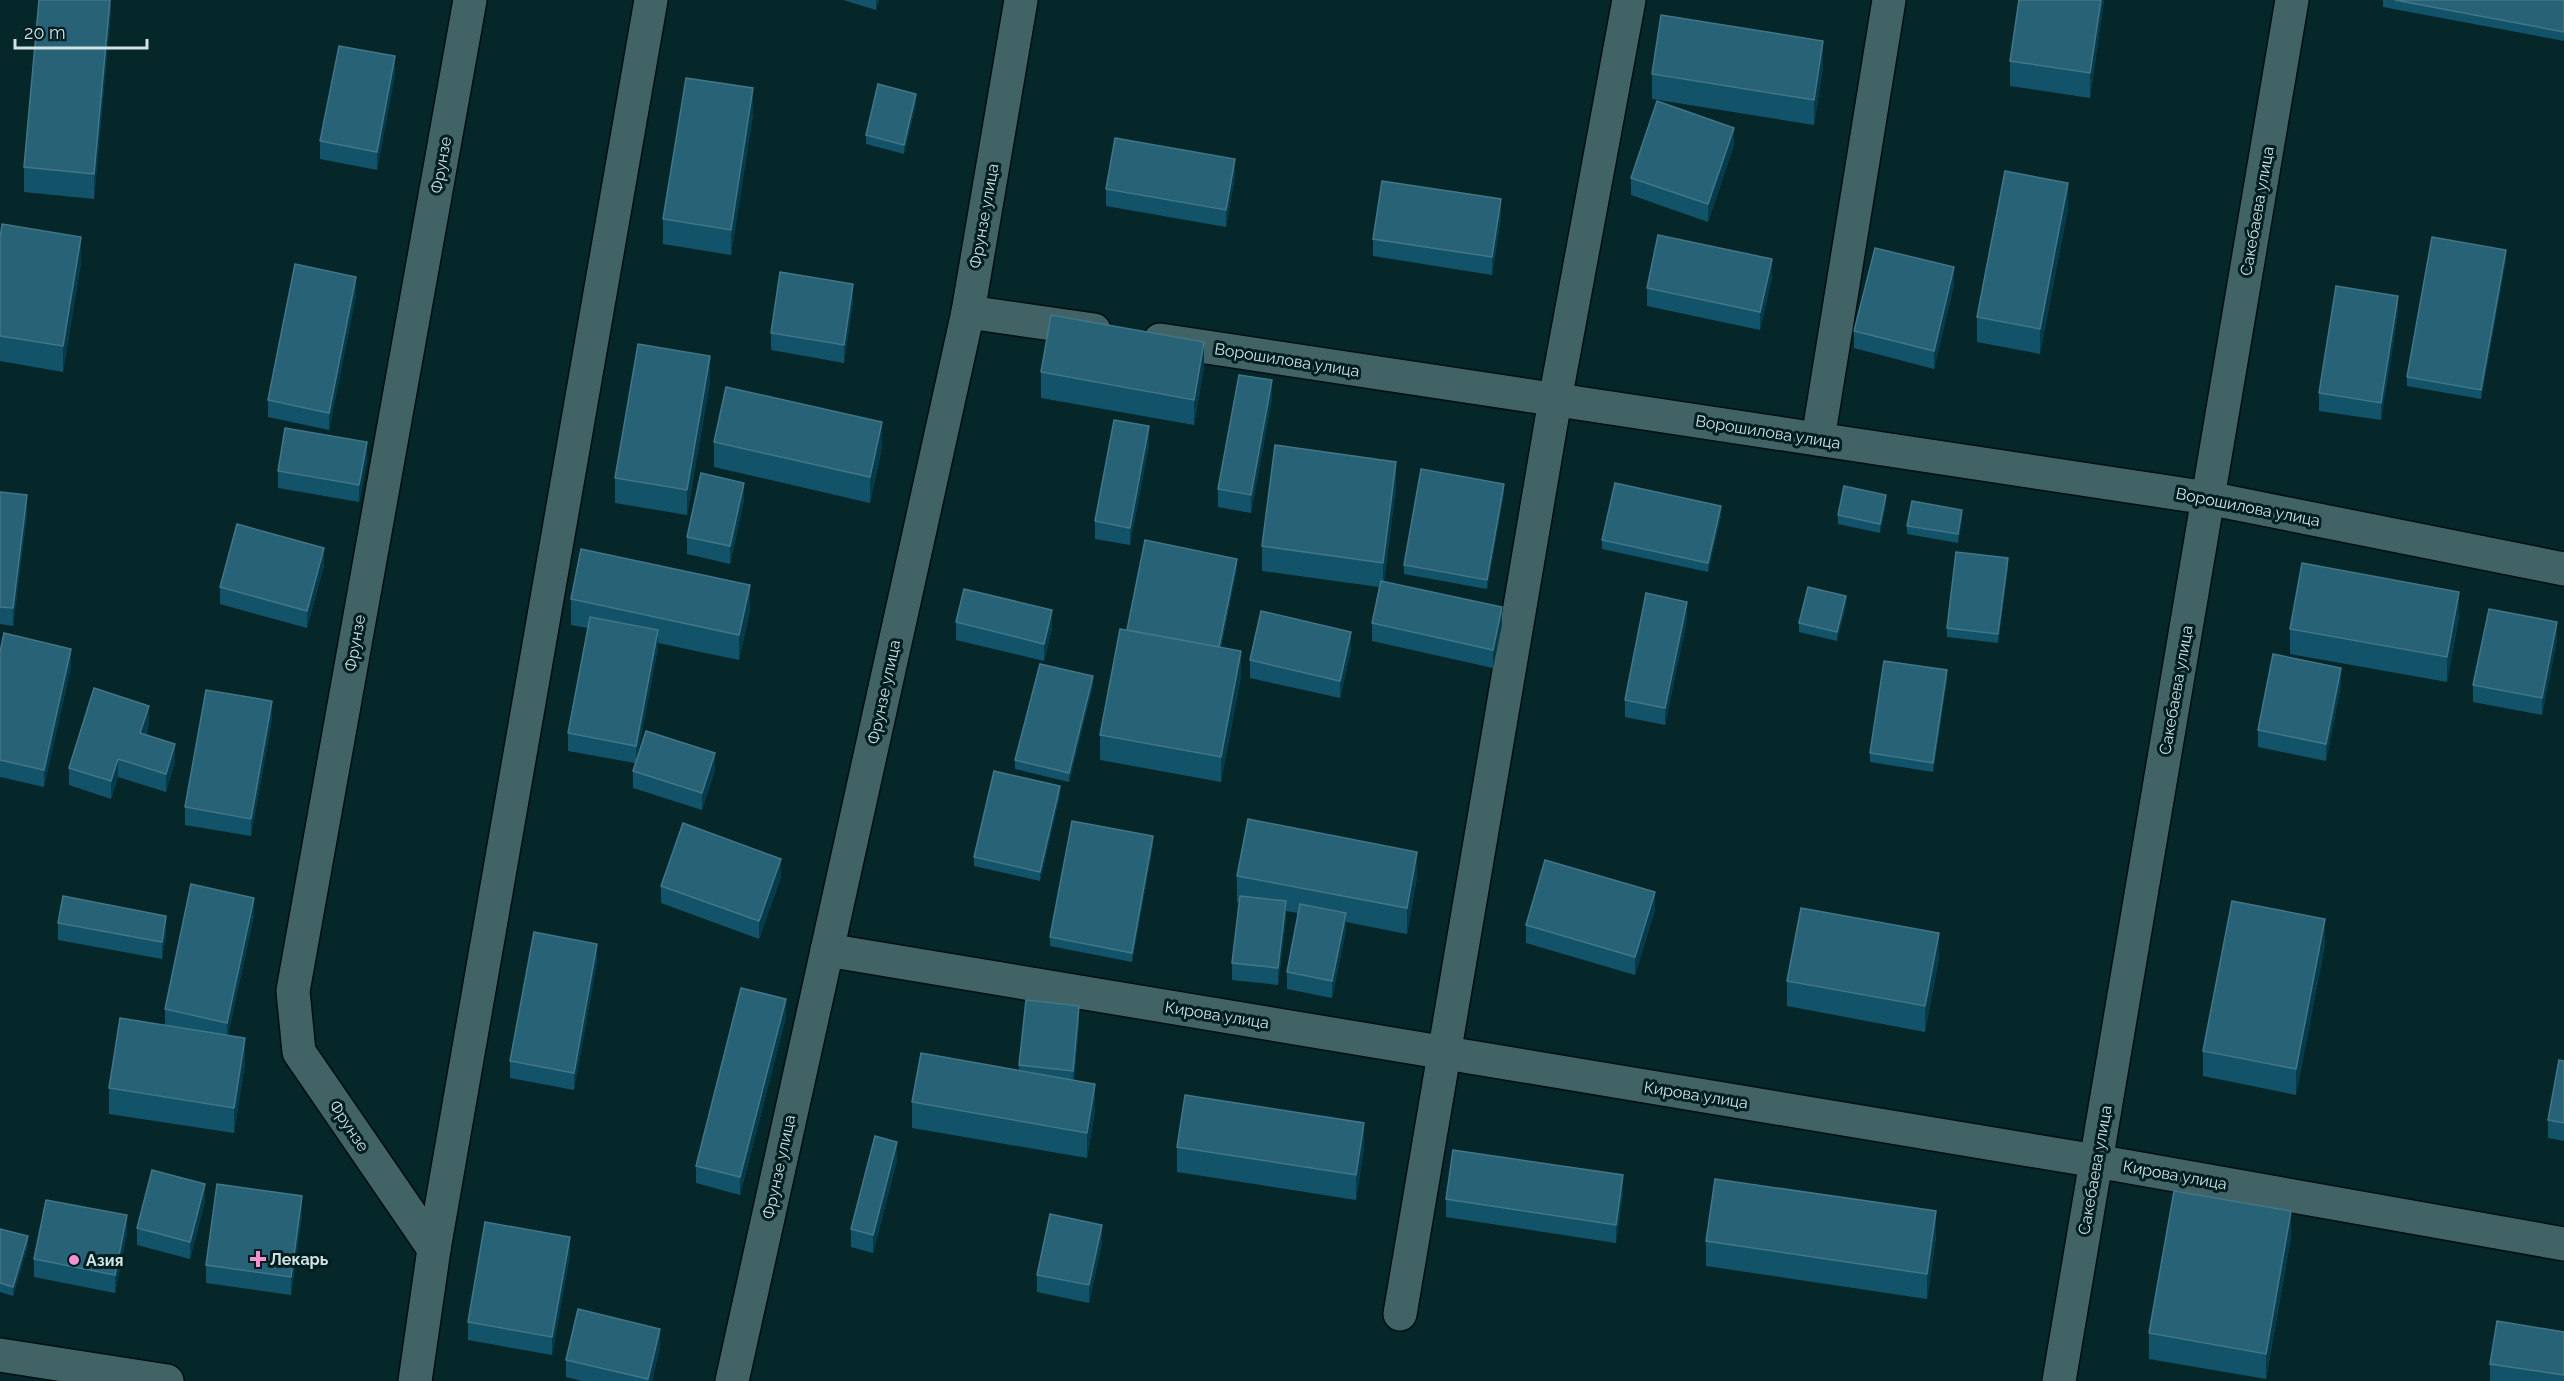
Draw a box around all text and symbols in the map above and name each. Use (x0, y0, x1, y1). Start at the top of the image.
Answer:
scale bar (15, 12, 147, 50)
text: 20 m (24, 22, 66, 43)
street label: Фрунзе (427, 135, 455, 195)
street label: Сакебаева улица (2236, 145, 2278, 277)
street label: Фрунзе улица (965, 162, 1003, 270)
street label: Ворошилова улица (1213, 339, 1361, 381)
street label: Ворошилова улица (1694, 411, 1842, 453)
street label: Ворошилова улица (2174, 484, 2322, 530)
street label: Фрунзе (341, 613, 369, 673)
street label: Сакебаева улица (2155, 624, 2197, 756)
street label: Фрунзе улица (864, 638, 904, 746)
street label: Кирова улица (1164, 997, 1270, 1033)
street label: Кирова улица (1643, 1077, 1749, 1113)
street label: Фрунзе (325, 1097, 373, 1155)
street label: Сакебаева улица (2074, 1104, 2116, 1236)
street label: Фрунзе улица (759, 1113, 799, 1221)
street label: Кирова улица (2122, 1157, 2228, 1193)
place label: Лекарь (270, 1250, 329, 1269)
place label: Азия (86, 1251, 123, 1270)
marker: Лекарь (251, 1252, 265, 1266)
marker: Азия (67, 1253, 81, 1267)

